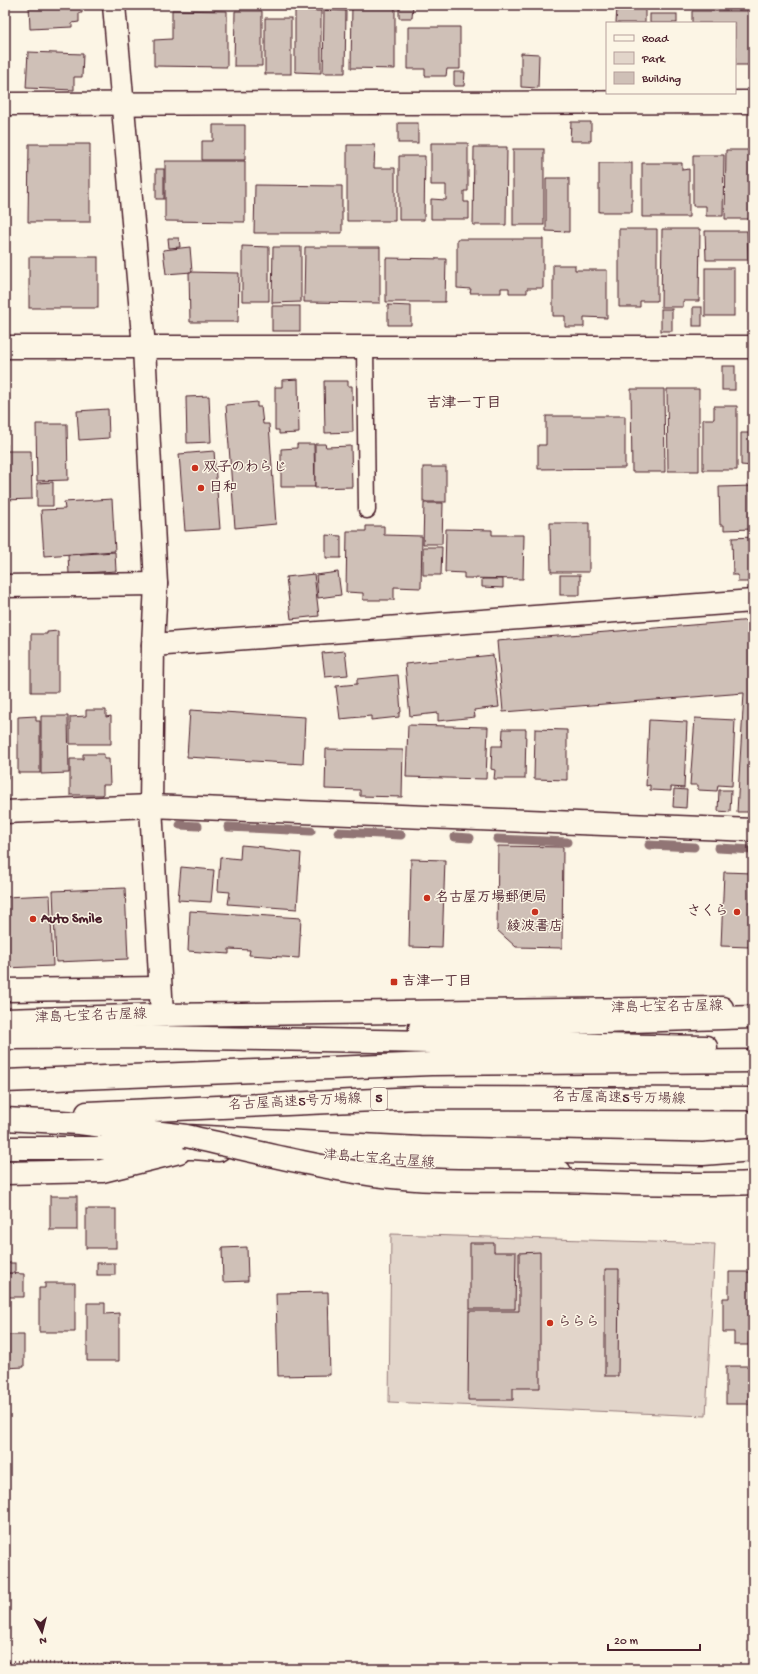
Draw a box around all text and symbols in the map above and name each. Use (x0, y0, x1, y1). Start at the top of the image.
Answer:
legend (606, 22, 736, 94)
text: Road (642, 33, 669, 47)
text: Park (641, 53, 667, 67)
text: Building (641, 73, 681, 87)
district label: 吉津一丁目 (426, 394, 502, 413)
place label: 双子のわらじ (203, 460, 287, 477)
marker: 双子のわらじ (190, 463, 200, 473)
place label: 日和 (209, 480, 237, 497)
marker: 日和 (196, 483, 206, 493)
place label: 名古屋万場郵便局 (435, 889, 547, 907)
marker: 名古屋万場郵便局 (422, 893, 432, 903)
place label: さくら (687, 904, 729, 921)
marker: 綾波書店 (530, 907, 540, 917)
marker: さくら (732, 907, 742, 917)
place label: Auto Smile (40, 911, 103, 928)
marker: Auto Smile (28, 914, 38, 924)
place label: 綾波書店 (507, 919, 563, 936)
place label: 吉津一丁目 (402, 974, 472, 991)
marker: 吉津一丁目 (389, 977, 399, 987)
street label: 津島七宝名古屋線 (611, 999, 723, 1017)
street label: 津島七宝名古屋線 (35, 1007, 147, 1027)
road number: 5 (371, 1088, 387, 1110)
street label: 名古屋高速5号万場線 (552, 1089, 686, 1109)
street label: 名古屋高速5号万場線 (228, 1091, 362, 1115)
street label: 津島七宝名古屋線 (323, 1148, 435, 1172)
place label: ららら (558, 1315, 600, 1332)
marker: ららら (545, 1318, 555, 1328)
north arrow (22, 1612, 62, 1652)
scale bar (608, 1626, 700, 1652)
text: N (39, 1634, 47, 1646)
text: 20 m (614, 1635, 639, 1649)

